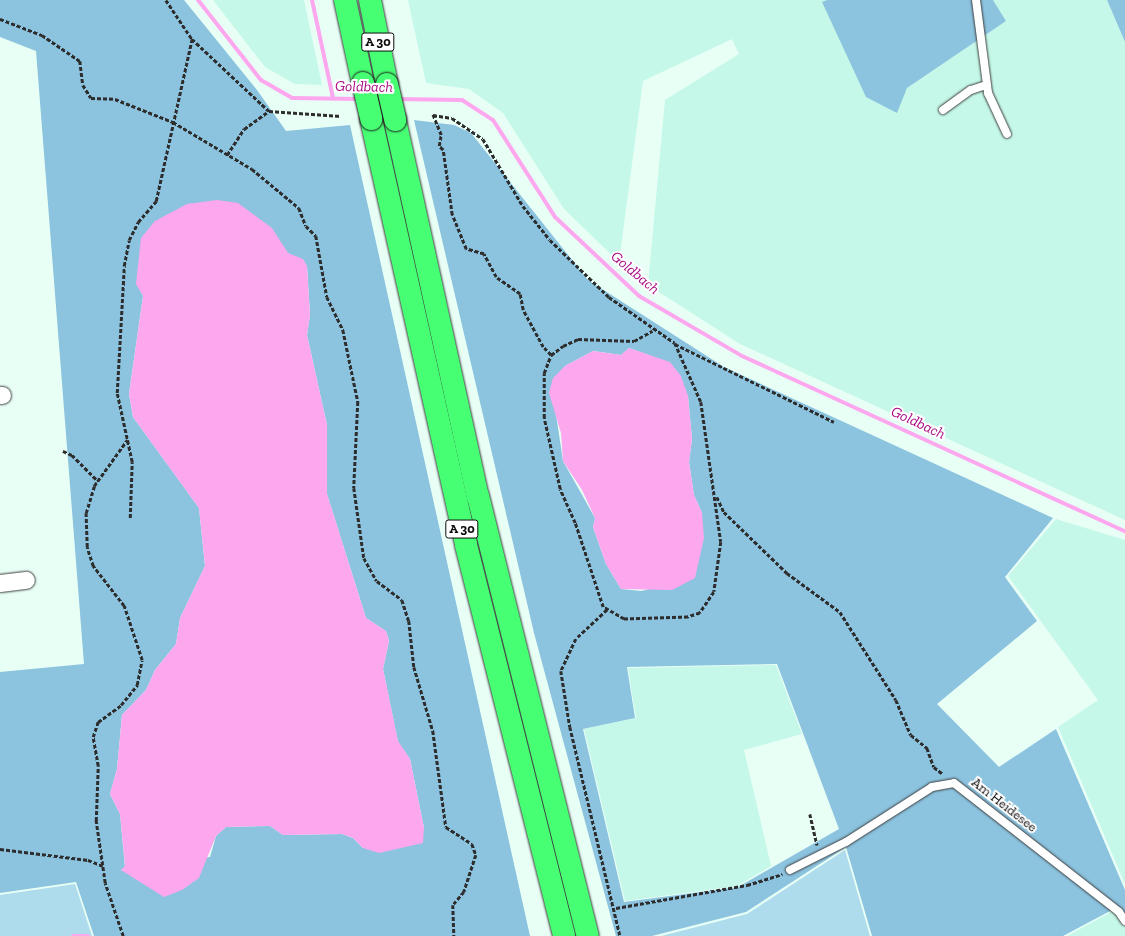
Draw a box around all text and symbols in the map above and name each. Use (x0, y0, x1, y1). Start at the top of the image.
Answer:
road number: A 30 (361, 31, 395, 53)
water label: Goldbach (335, 77, 393, 97)
water label: Goldbach (607, 248, 663, 298)
water label: Goldbach (888, 403, 948, 443)
road number: A 30 (445, 518, 479, 540)
street label: Am Heidesee (968, 774, 1040, 836)

